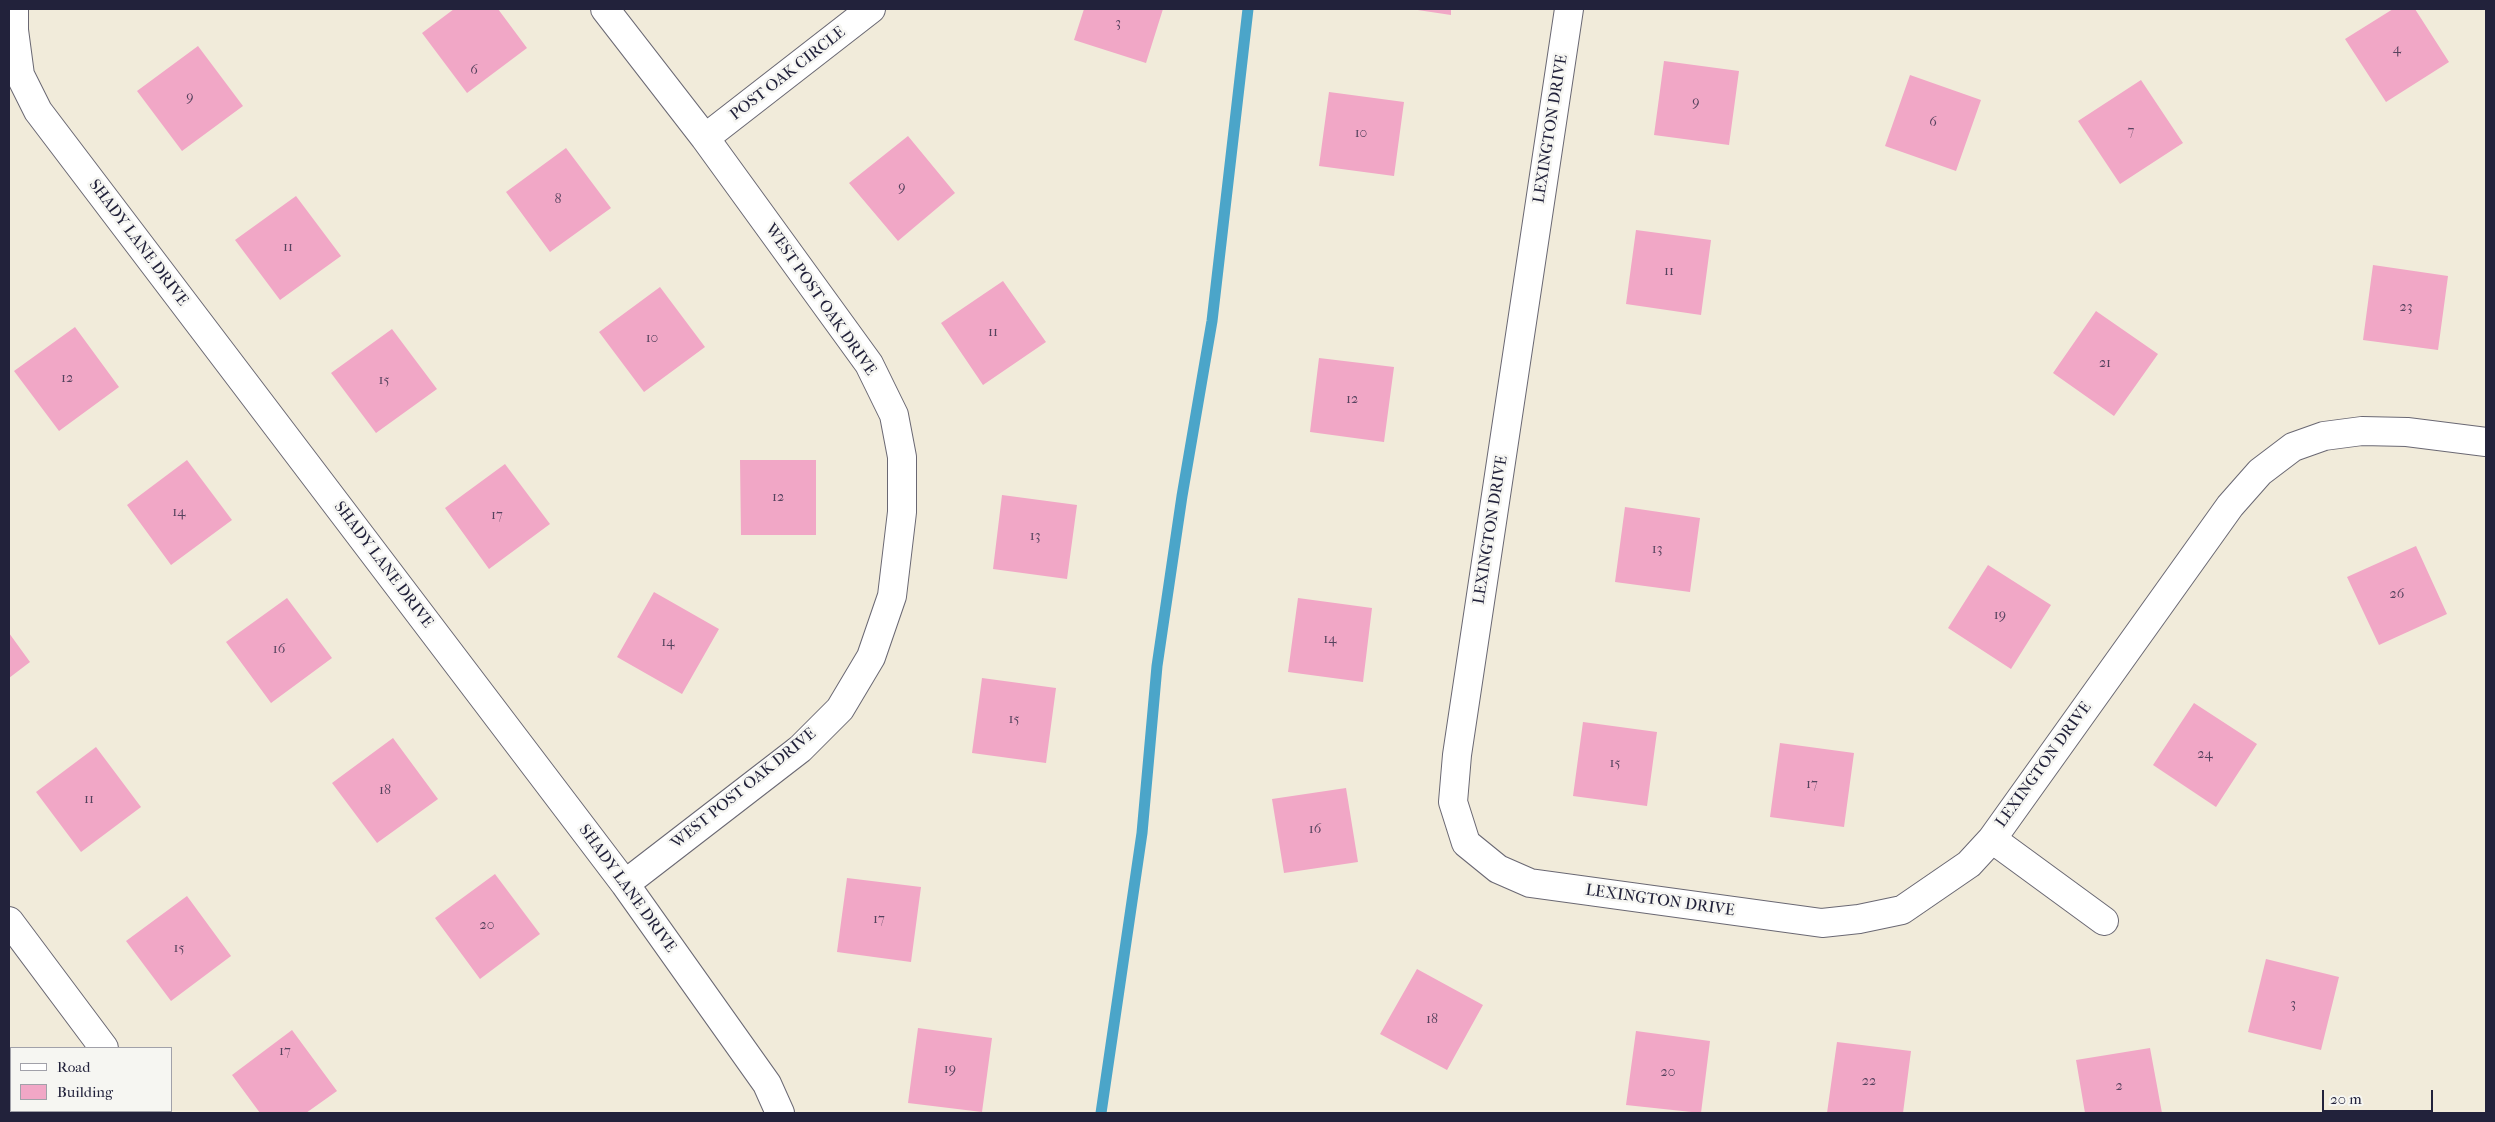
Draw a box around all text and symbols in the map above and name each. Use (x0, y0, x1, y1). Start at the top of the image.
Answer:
house number: 3 (1115, 16, 1121, 32)
street label: POST OAK CIRCLE (727, 23, 849, 125)
house number: 4 (2393, 42, 2401, 58)
street label: LEXINGTON DRIVE (1530, 53, 1572, 205)
house number: 6 (470, 63, 478, 79)
house number: 9 (186, 90, 194, 106)
house number: 9 (1692, 95, 1700, 111)
house number: 6 (1929, 115, 1937, 131)
house number: 7 (2128, 124, 2134, 140)
house number: 10 (1355, 126, 1367, 142)
street label: SHADY LANE DRIVE (84, 176, 192, 310)
house number: 9 (898, 180, 906, 196)
house number: 8 (554, 192, 562, 208)
street label: WEST POST OAK DRIVE (760, 220, 880, 380)
house number: 11 (283, 240, 293, 256)
house number: 11 (1664, 264, 1674, 280)
house number: 23 (2400, 300, 2412, 316)
house number: 11 (988, 325, 998, 341)
house number: 10 (646, 331, 658, 347)
house number: 21 (2099, 356, 2111, 372)
house number: 12 (61, 371, 73, 387)
house number: 15 (379, 373, 389, 389)
house number: 12 (1346, 392, 1358, 408)
street label: LEXINGTON DRIVE (1470, 454, 1512, 606)
house number: 12 (772, 490, 784, 506)
street label: SHADY LANE DRIVE (329, 498, 437, 632)
house number: 14 (172, 505, 186, 521)
house number: 17 (491, 508, 503, 524)
house number: 13 (1030, 529, 1040, 545)
house number: 13 (1652, 542, 1662, 558)
house number: 26 (2390, 587, 2404, 603)
house number: 19 (1994, 608, 2006, 624)
house number: 14 (1323, 632, 1337, 648)
house number: 14 (661, 635, 675, 651)
house number: 16 (273, 642, 285, 658)
street label: LEXINGTON DRIVE (1992, 699, 2096, 831)
house number: 15 (1009, 712, 1019, 728)
street label: WEST POST OAK DRIVE (668, 725, 820, 853)
house number: 24 (2197, 747, 2213, 763)
house number: 15 (1610, 756, 1620, 772)
house number: 17 (1806, 777, 1818, 793)
house number: 18 (379, 783, 391, 799)
house number: 11 (84, 792, 94, 808)
street label: SHADY LANE DRIVE (574, 821, 680, 957)
house number: 16 (1309, 822, 1321, 838)
street label: LEXINGTON DRIVE (1584, 881, 1736, 921)
house number: 17 (873, 912, 885, 928)
house number: 20 (480, 918, 494, 934)
house number: 15 (174, 941, 184, 957)
house number: 3 (2290, 997, 2296, 1013)
house number: 18 (1426, 1012, 1438, 1028)
house number: 17 (279, 1044, 291, 1060)
legend (10, 1047, 172, 1112)
text: Road (57, 1058, 90, 1076)
house number: 19 (944, 1062, 956, 1078)
house number: 20 (1661, 1065, 1675, 1081)
house number: 22 (1862, 1074, 1876, 1090)
house number: 2 (2115, 1079, 2123, 1095)
scale bar (2325, 1080, 2436, 1112)
text: Building (57, 1083, 113, 1101)
text: 20 m (2330, 1090, 2362, 1108)

